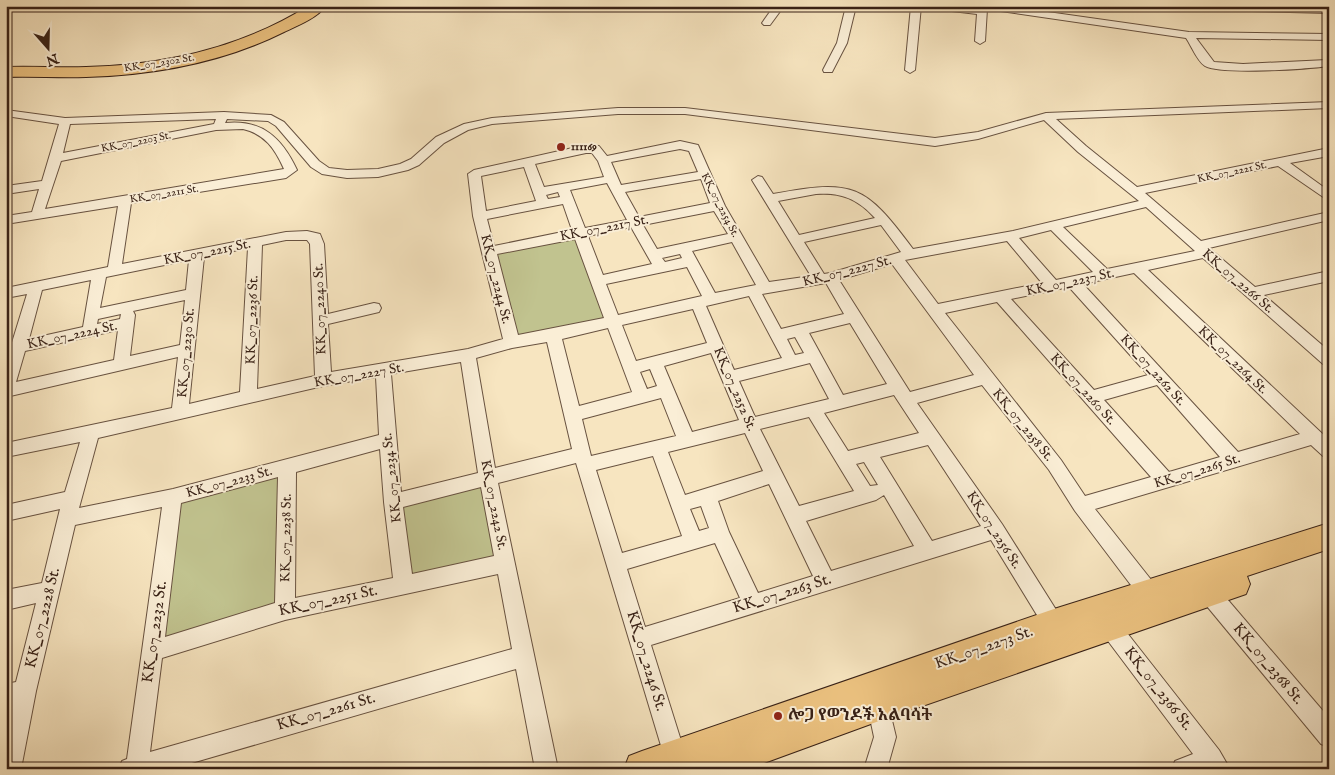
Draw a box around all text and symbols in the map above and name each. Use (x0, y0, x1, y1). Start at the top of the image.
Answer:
north arrow (22, 22, 72, 72)
text: N (43, 48, 62, 70)
street label: KK_07_2302 St. (123, 51, 195, 75)
street label: KK_07_2203 St. (100, 128, 172, 156)
place label: 111169 (571, 140, 597, 154)
marker: 111169 (555, 141, 567, 153)
street label: KK_07_2221 St. (1196, 158, 1268, 186)
street label: KK_07_2254 St. (698, 170, 742, 240)
street label: KK_07_2211 St. (129, 182, 199, 206)
street label: KK_07_2217 St. (558, 211, 650, 245)
street label: KK_07_2244 St. (476, 232, 516, 326)
street label: KK_07_2215 St. (162, 235, 252, 269)
street label: KK_07_2266 St. (1198, 245, 1278, 317)
street label: KK_07_2227 St. (801, 251, 893, 291)
street label: KK_07_2240 St. (309, 263, 331, 355)
street label: KK_07_2237 St. (1024, 264, 1116, 300)
street label: KK_07_2236 St. (241, 275, 263, 365)
street label: KK_07_2230 St. (173, 307, 199, 399)
street label: KK_07_2224 St. (25, 317, 119, 353)
street label: KK_07_2264 St. (1194, 322, 1272, 398)
street label: KK_07_2262 St. (1116, 330, 1190, 410)
street label: KK_07_2252 St. (709, 344, 761, 434)
street label: KK_07_2260 St. (1046, 349, 1120, 429)
street label: KK_07_2227 St. (313, 358, 405, 392)
street label: KK_07_2258 St. (988, 385, 1058, 465)
street label: KK_07_2234 St. (378, 432, 406, 524)
street label: KK_07_2265 St. (1152, 449, 1242, 493)
street label: KK_07_2242 St. (476, 458, 512, 552)
street label: KK_07_2233 St. (184, 462, 274, 502)
street label: KK_07_2256 St. (962, 488, 1026, 572)
street label: KK_07_2238 St. (276, 493, 296, 583)
street label: KK_07_2228 St. (21, 566, 65, 670)
street label: KK_07_2263 St. (730, 570, 834, 618)
street label: KK_07_2232 St. (138, 580, 172, 684)
street label: KK_07_2251 St. (277, 581, 379, 621)
street label: KK_07_2246 St. (621, 608, 671, 714)
street label: KK_07_2368 St. (1228, 619, 1308, 709)
street label: KK_07_2273 St. (932, 622, 1036, 674)
street label: KK_07_2366 St. (1119, 643, 1197, 735)
street label: KK_07_2261 St. (274, 688, 378, 736)
place label: ሎጋ የወንዶች አልባሳት (788, 706, 932, 726)
marker: ሎጋ የወንዶች አልባሳት (772, 710, 784, 722)

